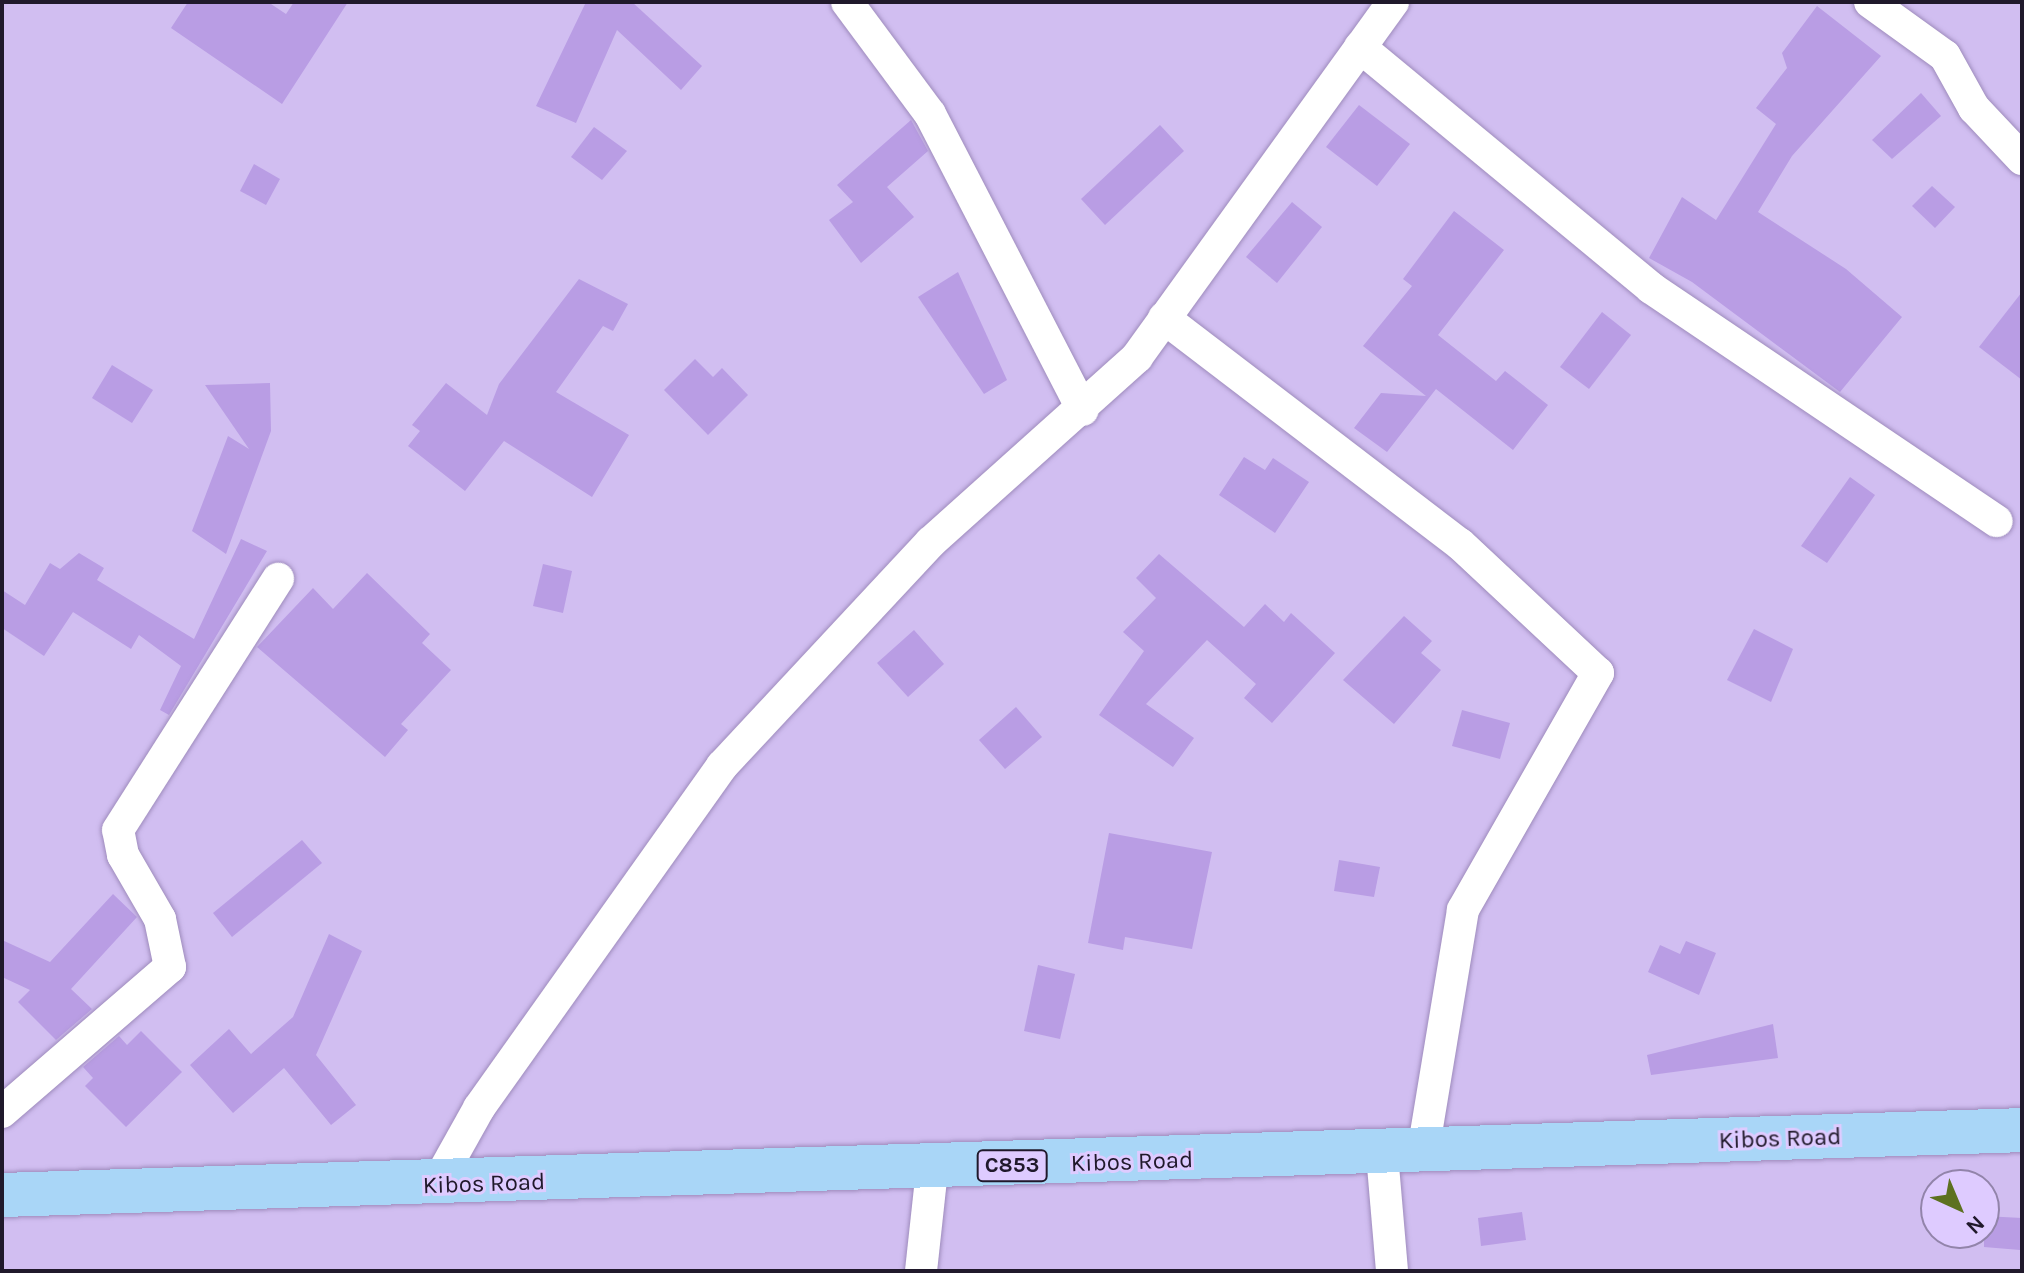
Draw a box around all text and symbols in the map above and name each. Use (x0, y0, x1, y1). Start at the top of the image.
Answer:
street label: Kibos Road (1718, 1122, 1842, 1156)
street label: Kibos Road (1070, 1145, 1194, 1179)
road number: C853 (976, 1148, 1048, 1184)
street label: Kibos Road (422, 1167, 546, 1201)
north arrow (1920, 1169, 2000, 1249)
text: N (1961, 1210, 1990, 1240)

